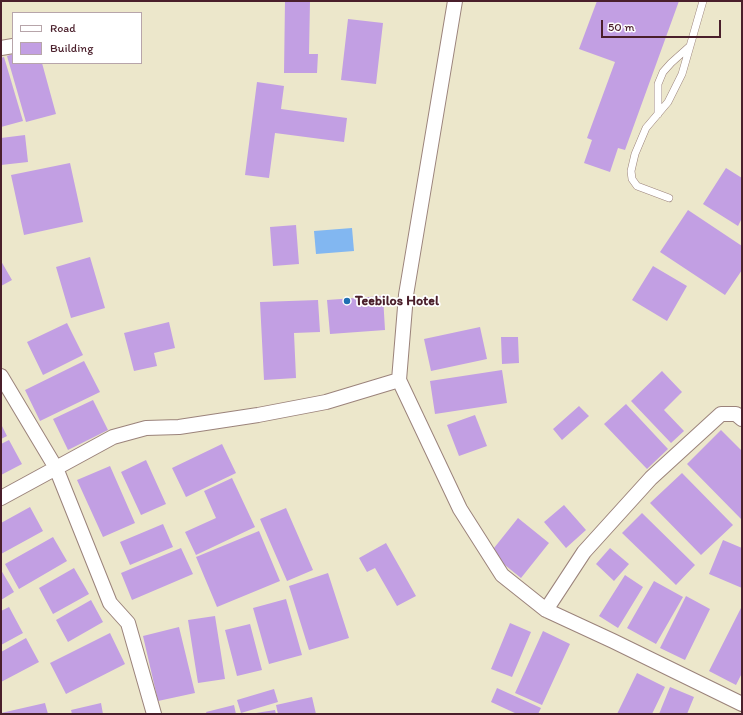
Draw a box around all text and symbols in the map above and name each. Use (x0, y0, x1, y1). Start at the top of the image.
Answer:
legend (12, 12, 142, 64)
scale bar (603, 12, 723, 38)
text: 50 m (608, 20, 634, 34)
text: Road (50, 21, 76, 35)
text: Building (50, 41, 93, 55)
place label: Teebilos Hotel (355, 293, 439, 309)
marker: Teebilos Hotel (342, 296, 352, 306)

